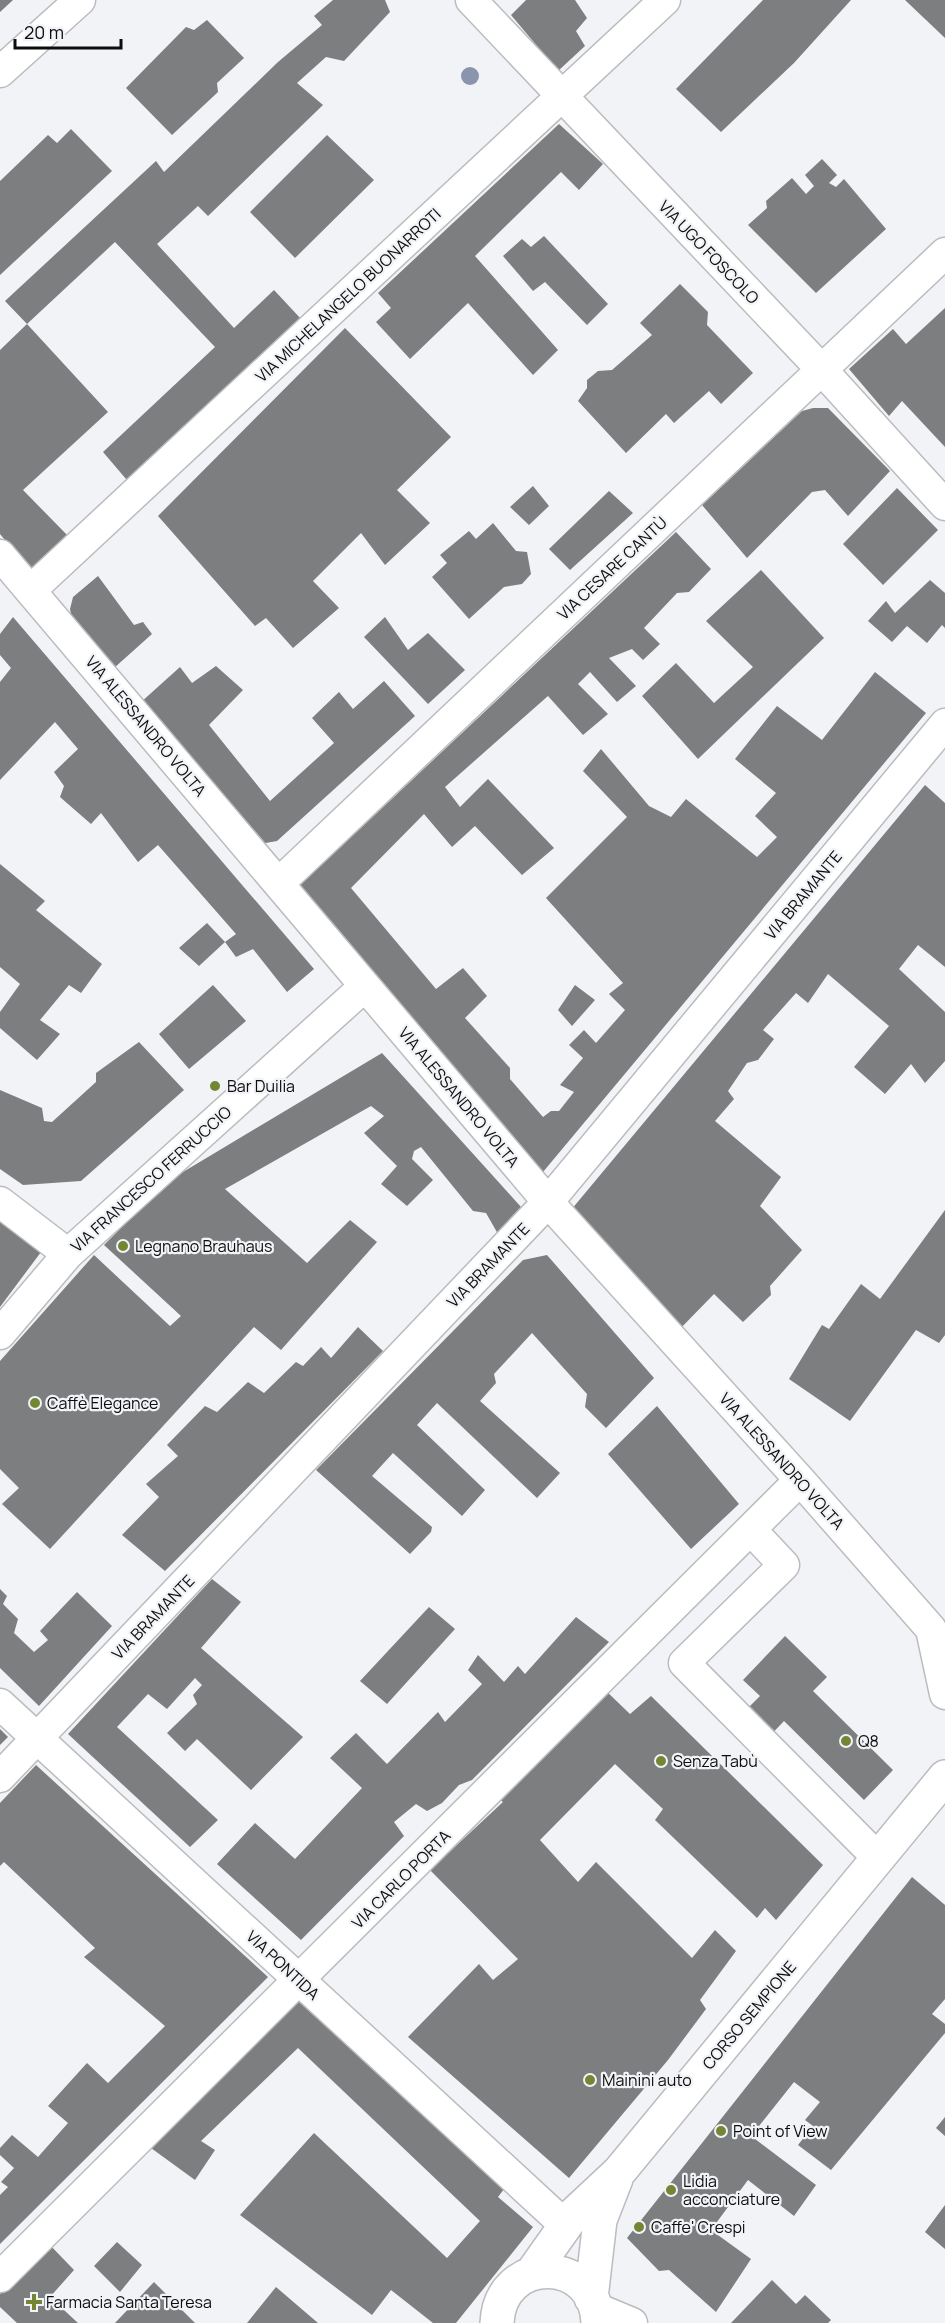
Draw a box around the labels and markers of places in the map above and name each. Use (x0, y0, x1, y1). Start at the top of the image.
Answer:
place label: Bar Duilia (227, 1075, 295, 1097)
marker: Bar Duilia (208, 1079, 222, 1093)
place label: Legnano Brauhaus (135, 1235, 272, 1257)
marker: Legnano Brauhaus (116, 1239, 130, 1253)
place label: Caffè Elegance (47, 1392, 158, 1414)
marker: Caffè Elegance (28, 1396, 42, 1410)
place label: Q8 (858, 1730, 879, 1752)
marker: Q8 (839, 1734, 853, 1748)
place label: Senza Tabù (673, 1750, 758, 1772)
marker: Senza Tabù (654, 1754, 668, 1768)
place label: Mainini auto (602, 2069, 692, 2091)
marker: Mainini auto (583, 2073, 597, 2087)
place label: Point of View (733, 2120, 828, 2142)
marker: Point of View (714, 2124, 728, 2138)
place label: Lidia acconciature (683, 2170, 780, 2210)
marker: Lidia acconciature (664, 2183, 678, 2197)
place label: Caffe' Crespi (651, 2216, 746, 2238)
marker: Caffe' Crespi (632, 2220, 646, 2234)
place label: Farmacia Santa Teresa (46, 2291, 212, 2313)
marker: Farmacia Santa Teresa (27, 2295, 41, 2309)

